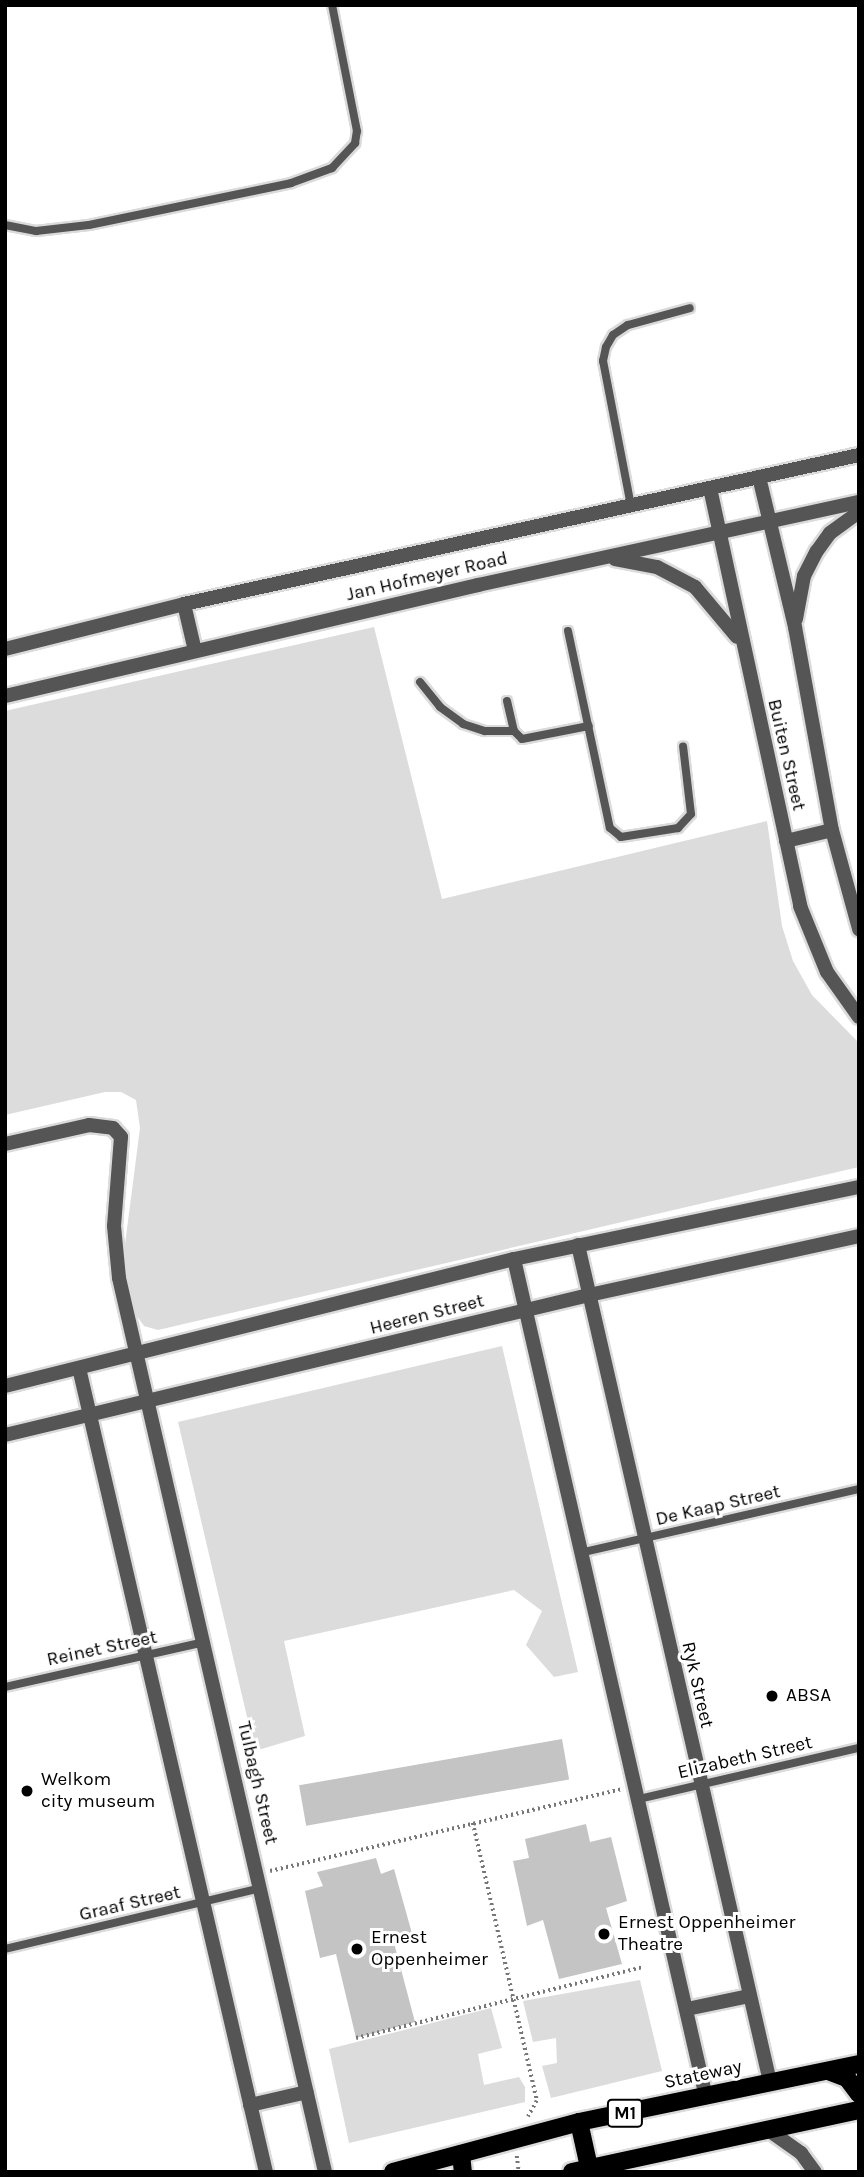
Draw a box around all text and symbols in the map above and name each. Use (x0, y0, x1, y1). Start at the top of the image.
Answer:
street label: Jan Hofmeyer Road (344, 547, 510, 607)
street label: Buiten Street (762, 697, 810, 813)
street label: Heeren Street (367, 1290, 487, 1340)
street label: De Kaap Street (654, 1481, 782, 1531)
street label: Reinet Street (45, 1626, 159, 1672)
street label: Ryk Street (676, 1640, 718, 1730)
place label: ABSA (786, 1685, 831, 1707)
marker: ABSA (764, 1688, 780, 1704)
street label: Tulbagh Street (232, 1719, 282, 1847)
street label: Elizabeth Street (675, 1731, 815, 1785)
place label: Welkom city museum (41, 1769, 155, 1813)
marker: Welkom city museum (19, 1783, 35, 1799)
street label: Graaf Street (77, 1881, 183, 1927)
place label: Ernest Oppenheimer Theatre (618, 1912, 795, 1956)
marker: Ernest Oppenheimer Theatre (596, 1926, 612, 1942)
place label: Ernest Oppenheimer (371, 1927, 488, 1971)
marker: Ernest Oppenheimer (349, 1941, 365, 1957)
street label: Stateway (662, 2056, 744, 2094)
road number: M1 (606, 2098, 644, 2127)

